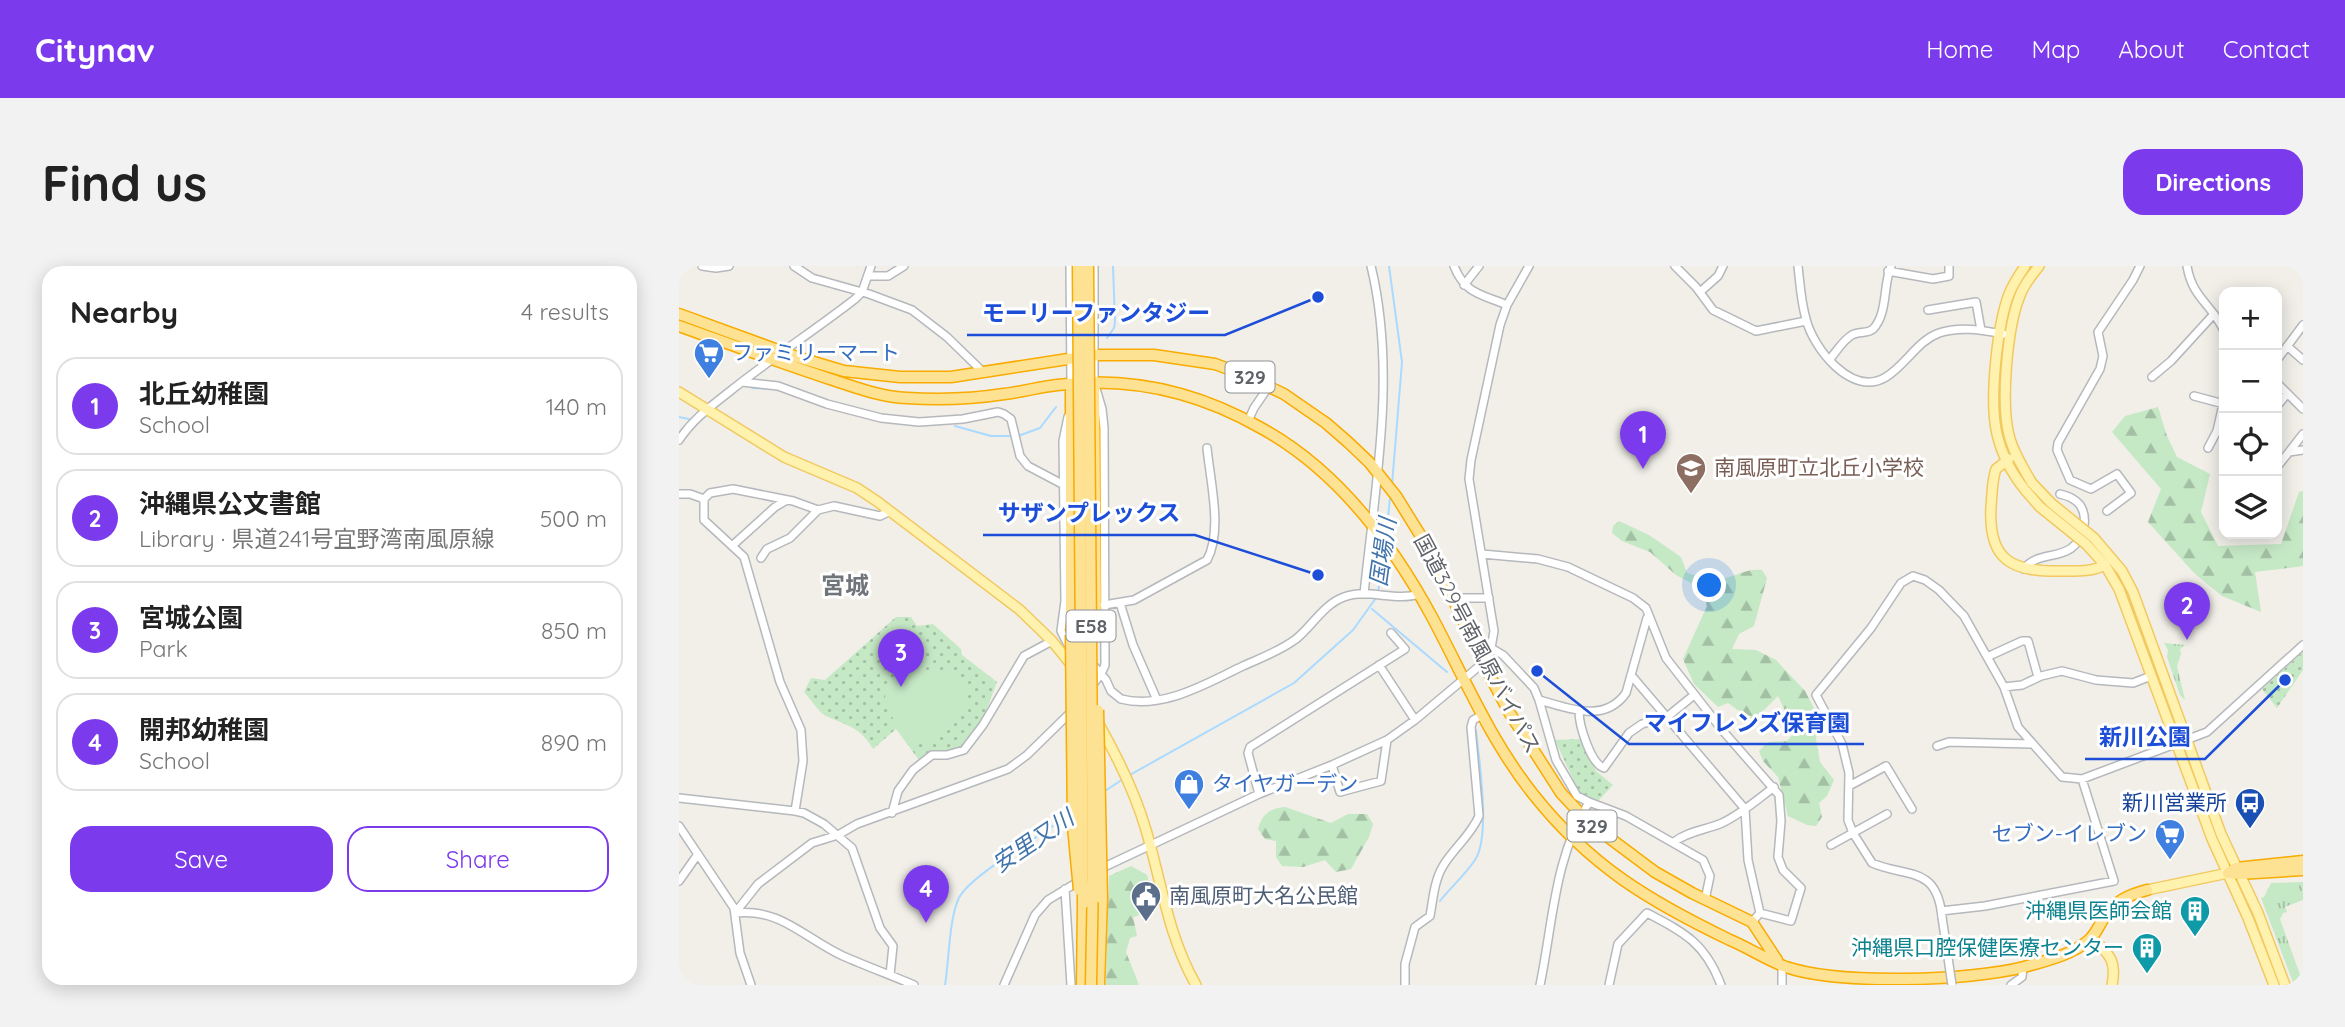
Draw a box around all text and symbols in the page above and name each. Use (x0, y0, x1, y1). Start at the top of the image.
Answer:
text: Citynav (35, 29, 155, 70)
text: Home (1926, 34, 1993, 64)
text: Map (2031, 34, 2080, 64)
text: About (2118, 34, 2185, 64)
text: Contact (2223, 34, 2310, 64)
button: Directions (2123, 149, 2303, 215)
text: Find us (42, 152, 207, 213)
map controls (2219, 287, 2282, 539)
button: + (2219, 287, 2282, 350)
callout: モーリーファンタジー (967, 291, 1225, 335)
text: Nearby (70, 293, 178, 331)
text: 4 results (521, 297, 609, 326)
text: モーリーファンタジー (982, 298, 1210, 327)
supermarket icon: ファミリーマート (692, 336, 726, 380)
place label: ファミリーマート (732, 339, 900, 365)
button: − (2219, 350, 2282, 413)
road number: 329 (1225, 362, 1275, 393)
text: 北丘幼稚園 (139, 377, 269, 410)
text: 1 (91, 392, 99, 421)
text: 140 m (546, 392, 607, 421)
text: School (139, 410, 210, 439)
pin: 1 (1620, 411, 1666, 469)
button: locate (2219, 413, 2282, 476)
school or university icon: 南風原町立北丘小学校 (1674, 451, 1708, 495)
place label: 南風原町立北丘小学校 (1714, 454, 1924, 480)
button: layers (2219, 476, 2282, 539)
text: 沖縄県公文書館 (139, 487, 321, 520)
callout: サザンプレックス (983, 491, 1195, 535)
text: サザンプレックス (998, 498, 1180, 527)
text: 2 (88, 504, 102, 533)
text: 500 m (540, 504, 607, 533)
water label: 国場川 (1363, 513, 1402, 588)
text: Library · 県道241号宜野湾南風原線 (139, 524, 494, 553)
street label: 国道329号南風原バイパス (1409, 530, 1547, 757)
your location (1692, 568, 1726, 602)
district label: 宮城 (821, 570, 869, 600)
pin: 2 (2164, 582, 2210, 640)
text: 宮城公園 (139, 601, 243, 634)
road number: E58 (1067, 610, 1115, 642)
text: 3 (89, 616, 101, 645)
text: 850 m (541, 616, 607, 645)
pin: 3 (878, 629, 924, 687)
text: Park (139, 634, 188, 663)
callout: マイフレンズ保育園 (1629, 700, 1864, 744)
text: マイフレンズ保育園 (1644, 708, 1850, 737)
text: 開邦幼稚園 (139, 713, 269, 746)
callout: 新川公園 (2085, 715, 2205, 759)
text: 新川公園 (2099, 722, 2191, 751)
text: 4 (88, 728, 102, 757)
text: 890 m (541, 728, 607, 757)
text: School (139, 746, 210, 775)
shop icon: タイヤガーデン (1172, 767, 1206, 811)
place label: タイヤガーデン (1212, 770, 1358, 796)
bus stop icon: 新川営業所 (2233, 786, 2267, 830)
place label: 新川営業所 (2122, 789, 2227, 815)
water label: 安里又川 (986, 801, 1081, 878)
road number: 329 (1567, 810, 1616, 842)
supermarket icon: セブン-イレブン (2153, 817, 2187, 861)
place label: セブン-イレブン (1992, 820, 2147, 846)
button: Save (70, 826, 333, 892)
button: Share (347, 826, 609, 892)
pin: 4 (903, 865, 949, 923)
public building icon: 南風原町大名公民館 (1129, 879, 1163, 923)
place label: 南風原町大名公民館 (1169, 882, 1358, 908)
building icon: 沖縄県医師会館 (2178, 894, 2212, 938)
place label: 沖縄県医師会館 (2025, 897, 2172, 923)
building icon: 沖縄県口腔保健医療センター (2130, 931, 2164, 975)
place label: 沖縄県口腔保健医療センター (1851, 934, 2124, 960)

